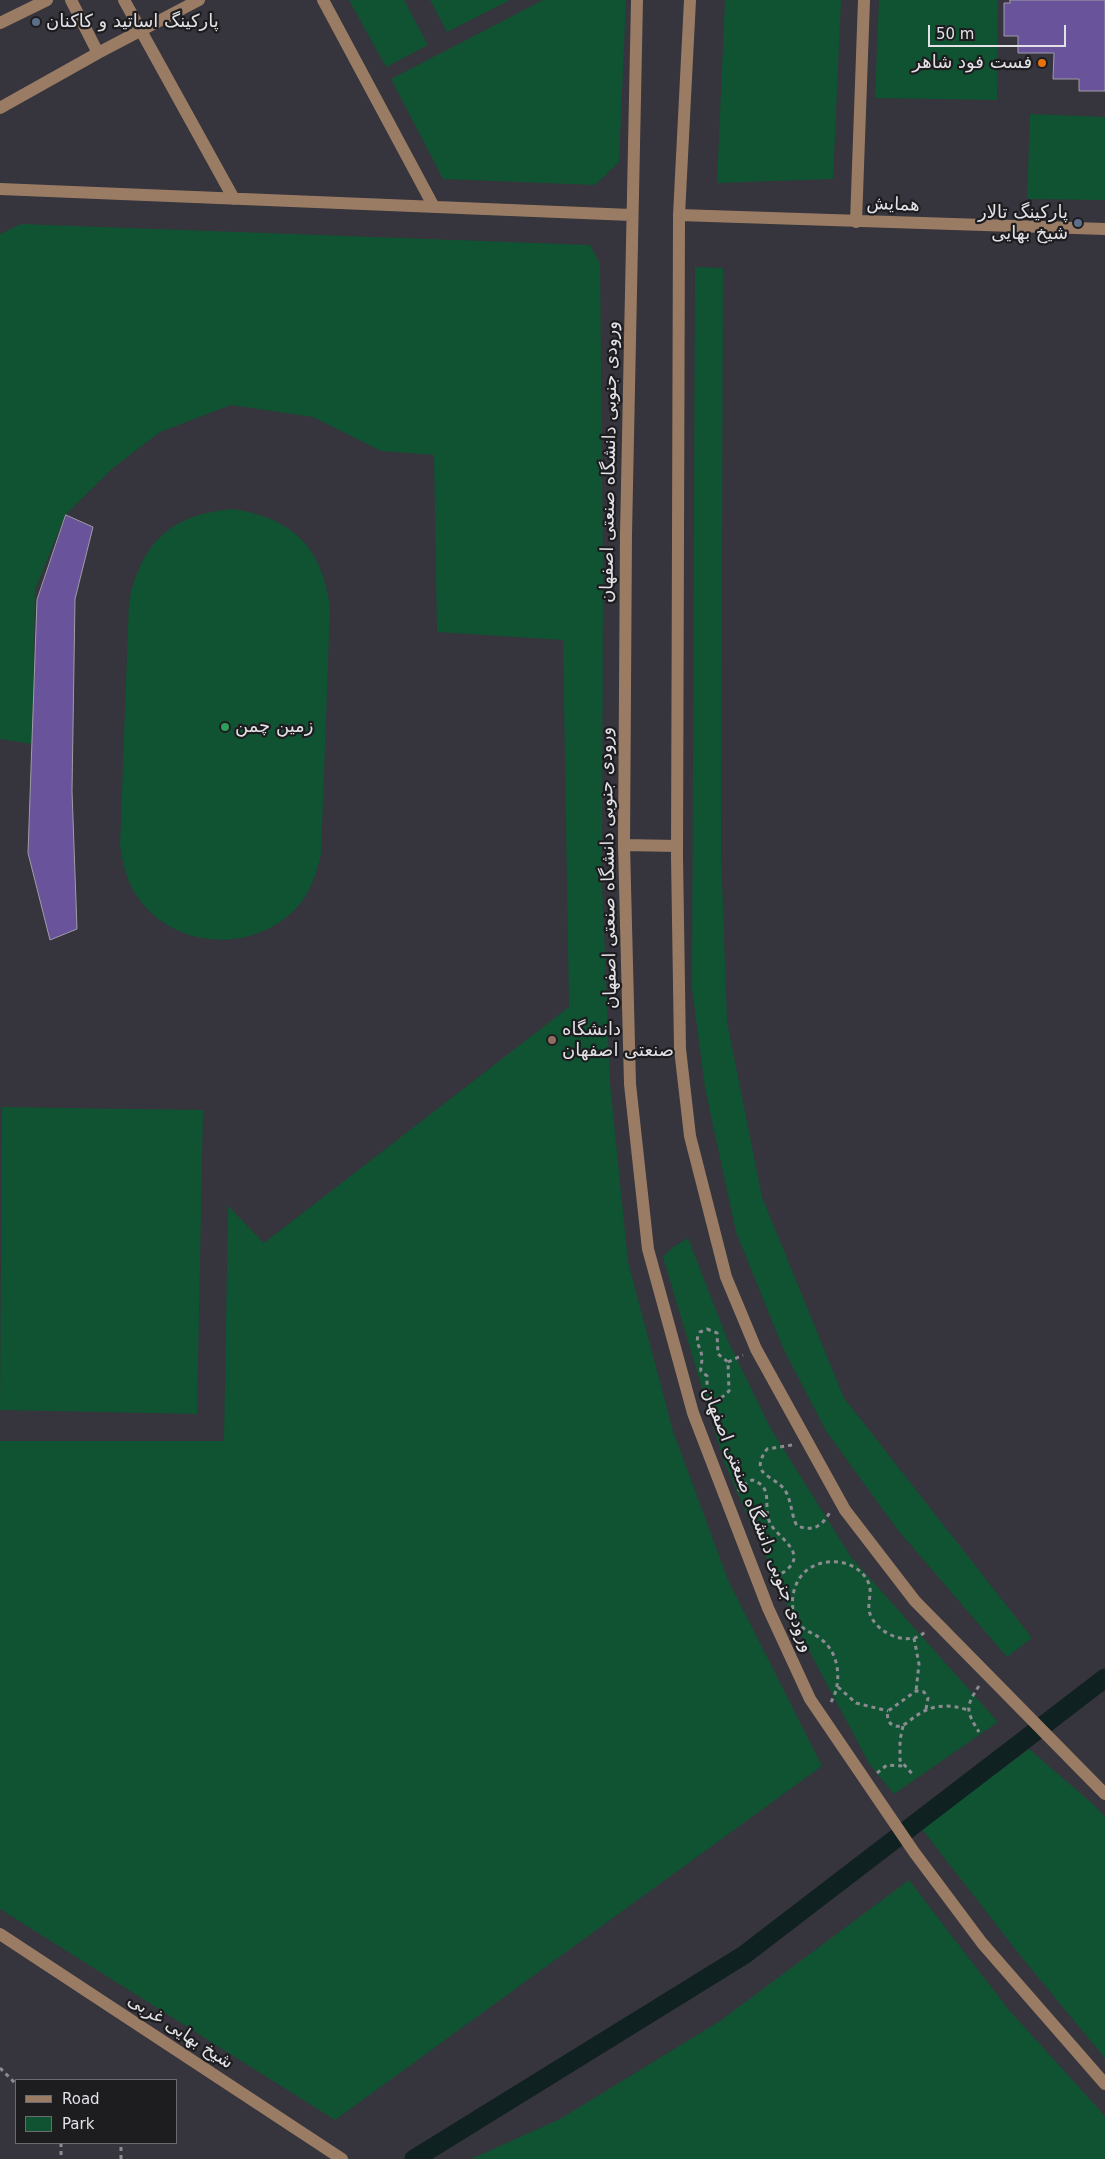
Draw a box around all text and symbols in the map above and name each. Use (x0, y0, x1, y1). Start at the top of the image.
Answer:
place label: پارکینگ اساتید و کاکنان (46, 11, 219, 33)
scale bar (930, 15, 1068, 47)
marker: پارکینگ اساتید و کاکنان (30, 16, 42, 28)
text: 50 m (936, 25, 974, 43)
place label: فست فود شاهر (912, 52, 1032, 74)
marker: فست فود شاهر (1036, 57, 1048, 69)
street label: همایش (866, 193, 920, 217)
place label: پارکینگ تالار شیخ بهایی (978, 202, 1068, 244)
marker: پارکینگ تالار شیخ بهایی (1072, 217, 1084, 229)
street label: ورودی جنوبی دانشگاه صنعتی اصفهان (597, 321, 623, 603)
place label: زمین چمن (235, 716, 313, 738)
marker: زمین چمن (219, 721, 231, 733)
street label: ورودی جنوبی دانشگاه صنعتی اصفهان (596, 727, 622, 1009)
place label: دانشگاه صنعتی اصفهان (562, 1019, 674, 1062)
marker: دانشگاه صنعتی اصفهان (546, 1034, 558, 1046)
street label: ورودی جنوبی دانشگاه صنعتی اصفهان (696, 1384, 818, 1656)
street label: شیخ بهایی غربی (123, 1990, 237, 2074)
legend (15, 2079, 178, 2144)
text: Road (62, 2090, 100, 2108)
text: Park (62, 2115, 94, 2133)

